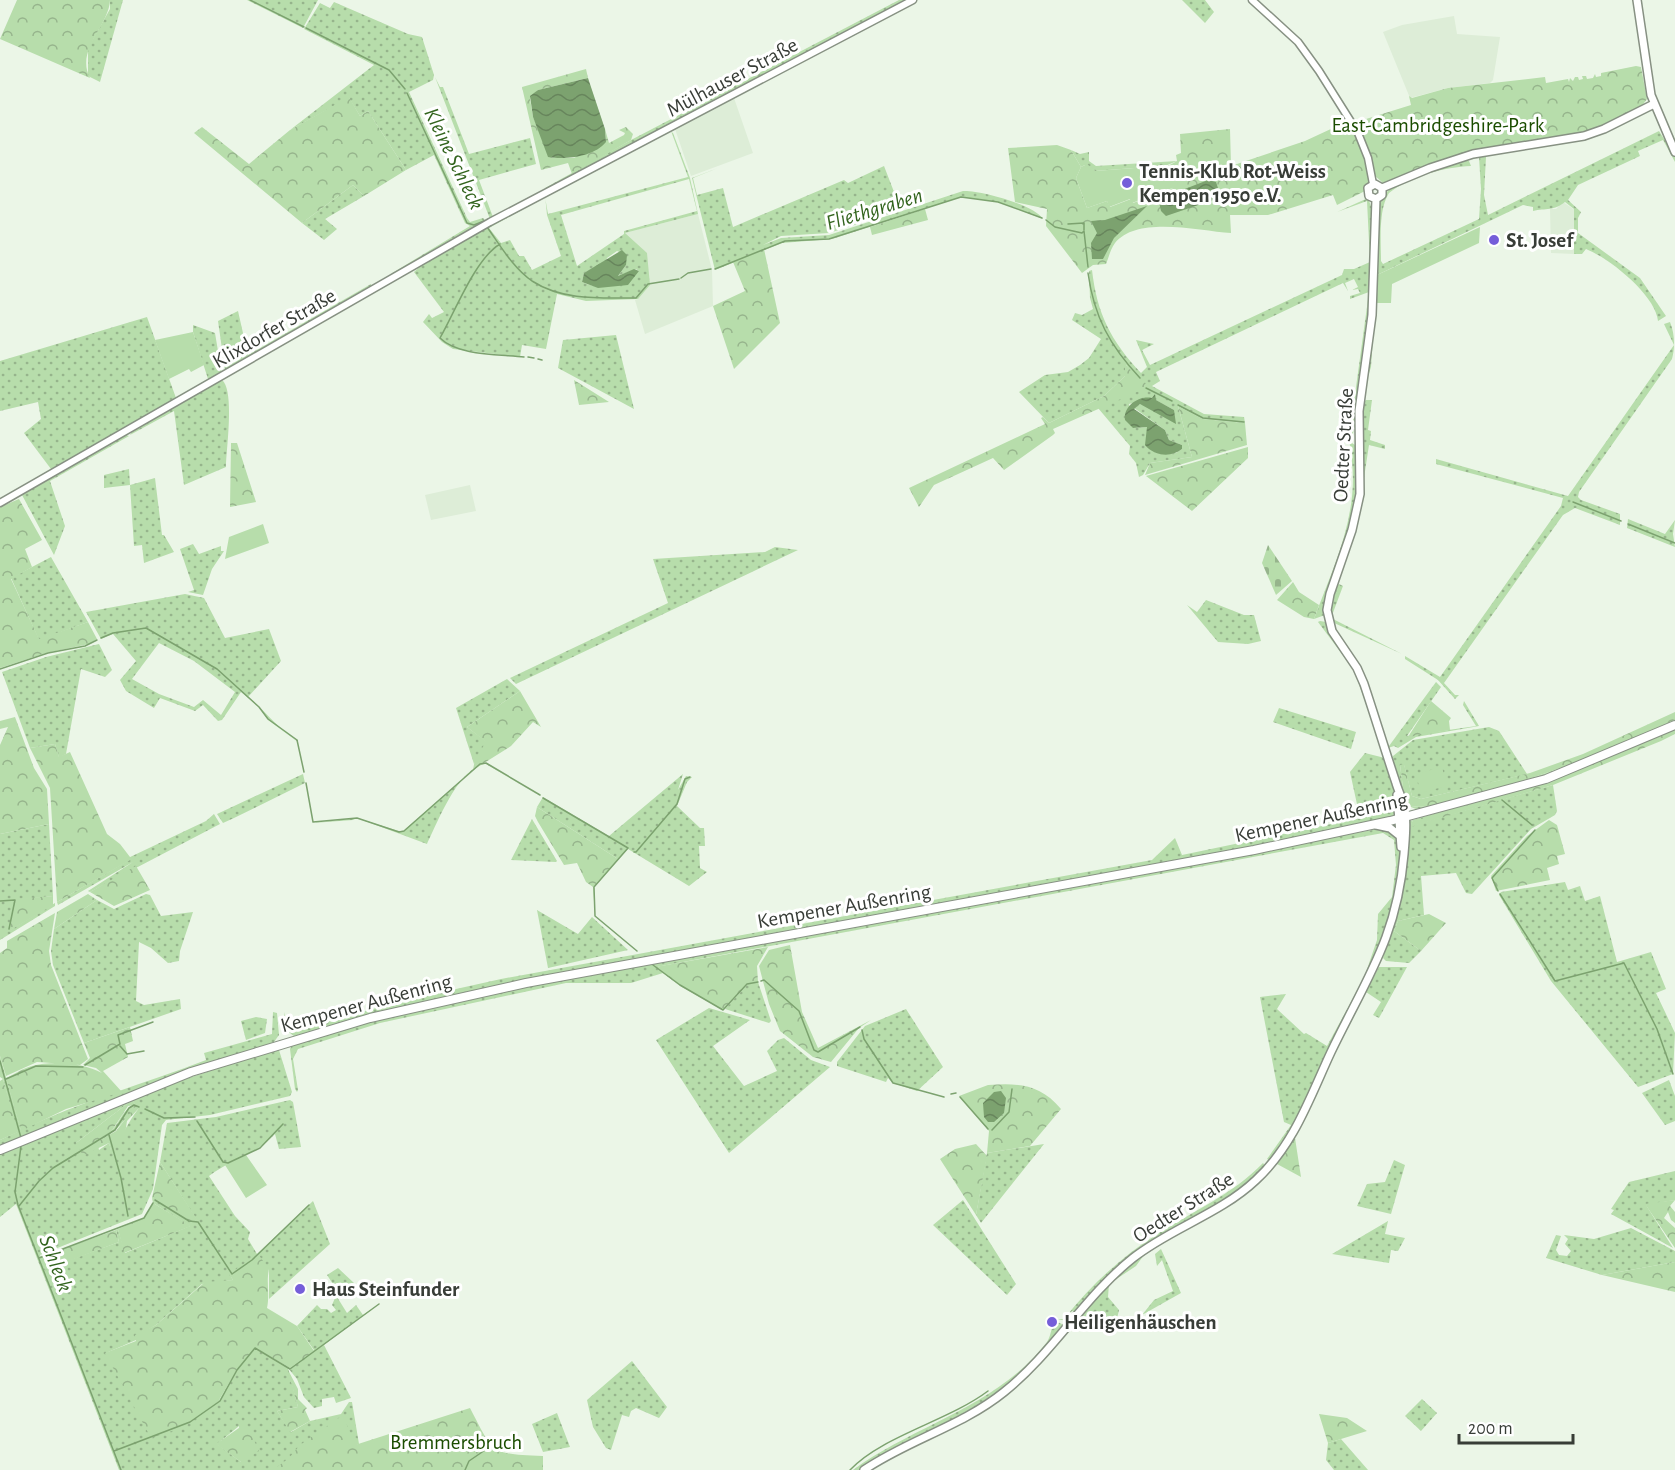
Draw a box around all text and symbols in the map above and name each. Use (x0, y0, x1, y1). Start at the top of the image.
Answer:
street label: Mülhauser Straße (663, 34, 801, 121)
water label: Kleine Schleck (420, 104, 488, 213)
park label: East-Cambridgeshire-Park (1332, 115, 1545, 136)
place label: Tennis-Klub Rot-Weiss Kempen 1950 e.V. (1139, 161, 1326, 206)
marker: Tennis-Klub Rot-Weiss Kempen 1950 e.V. (1120, 176, 1134, 190)
water label: Fliethgraben (823, 184, 925, 234)
place label: St. Josef (1506, 230, 1575, 251)
marker: St. Josef (1487, 233, 1501, 247)
street label: Klixdorfer Straße (209, 285, 339, 372)
street label: Oedter Straße (1330, 387, 1357, 503)
street label: Kempener Außenring (1233, 789, 1410, 846)
street label: Kempener Außenring (756, 881, 933, 932)
street label: Kempener Außenring (278, 970, 455, 1036)
street label: Oedter Straße (1129, 1168, 1237, 1247)
water label: Schleck (35, 1232, 77, 1295)
place label: Haus Steinfunder (312, 1279, 460, 1300)
marker: Haus Steinfunder (293, 1282, 307, 1296)
place label: Heiligenhäuschen (1064, 1312, 1217, 1333)
marker: Heiligenhäuschen (1045, 1315, 1059, 1329)
scale bar (1459, 1407, 1573, 1445)
text: 200 m (1468, 1420, 1513, 1438)
park label: Bremmersbruch (390, 1432, 522, 1453)

